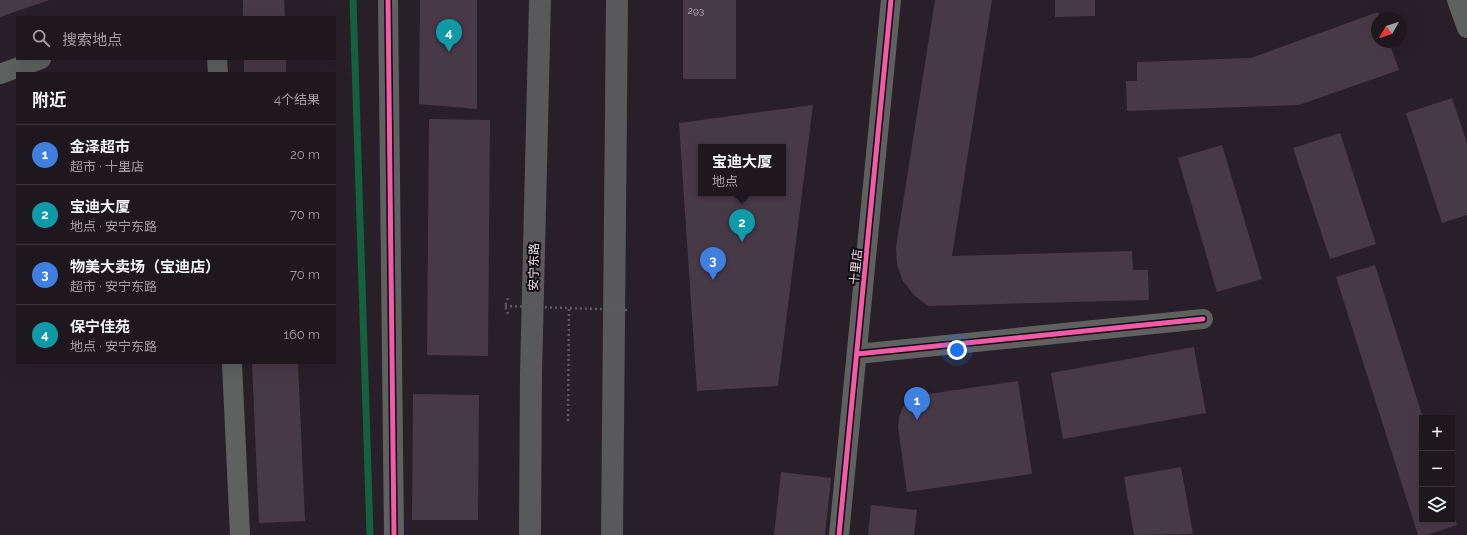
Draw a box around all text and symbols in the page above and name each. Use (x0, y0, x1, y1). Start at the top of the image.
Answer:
house number: 293 (688, 5, 704, 16)
north arrow (1371, 12, 1407, 48)
search box (16, 16, 336, 60)
pin: 4 (436, 19, 462, 52)
icon: search (30, 27, 52, 49)
text: 搜索地点 (62, 31, 122, 49)
text: 附近 (32, 90, 66, 110)
text: 4个结果 (274, 92, 320, 107)
text: 金泽超市 (70, 138, 130, 156)
popup (698, 144, 786, 196)
text: 1 (42, 147, 48, 162)
text: 20 m (290, 147, 320, 162)
text: 宝迪大厦 (712, 153, 772, 171)
text: 超市 · 十里店 (70, 159, 144, 174)
text: 地点 (712, 174, 738, 189)
text: 宝迪大厦 (70, 198, 130, 216)
text: 2 (41, 207, 49, 222)
text: 70 m (290, 207, 320, 222)
pin: 2 (729, 209, 755, 242)
text: 地点 · 安宁东路 (70, 219, 157, 234)
street label: 安宁东路 (527, 243, 541, 291)
pin: 3 (700, 247, 726, 280)
street label: 十里店 (847, 248, 865, 286)
text: 物美大卖场（宝迪店） (70, 258, 220, 276)
text: 3 (41, 267, 49, 282)
text: 70 m (290, 267, 320, 282)
text: 超市 · 安宁东路 (70, 279, 157, 294)
text: 保宁佳苑 (70, 318, 130, 336)
text: 4 (41, 327, 49, 342)
text: 160 m (283, 327, 320, 342)
text: 地点 · 安宁东路 (70, 339, 157, 354)
your location (947, 340, 967, 360)
pin: 1 (904, 387, 930, 420)
map controls (1419, 415, 1455, 523)
button: + (1419, 415, 1455, 451)
button: − (1419, 451, 1455, 487)
button: layers (1419, 487, 1455, 523)

